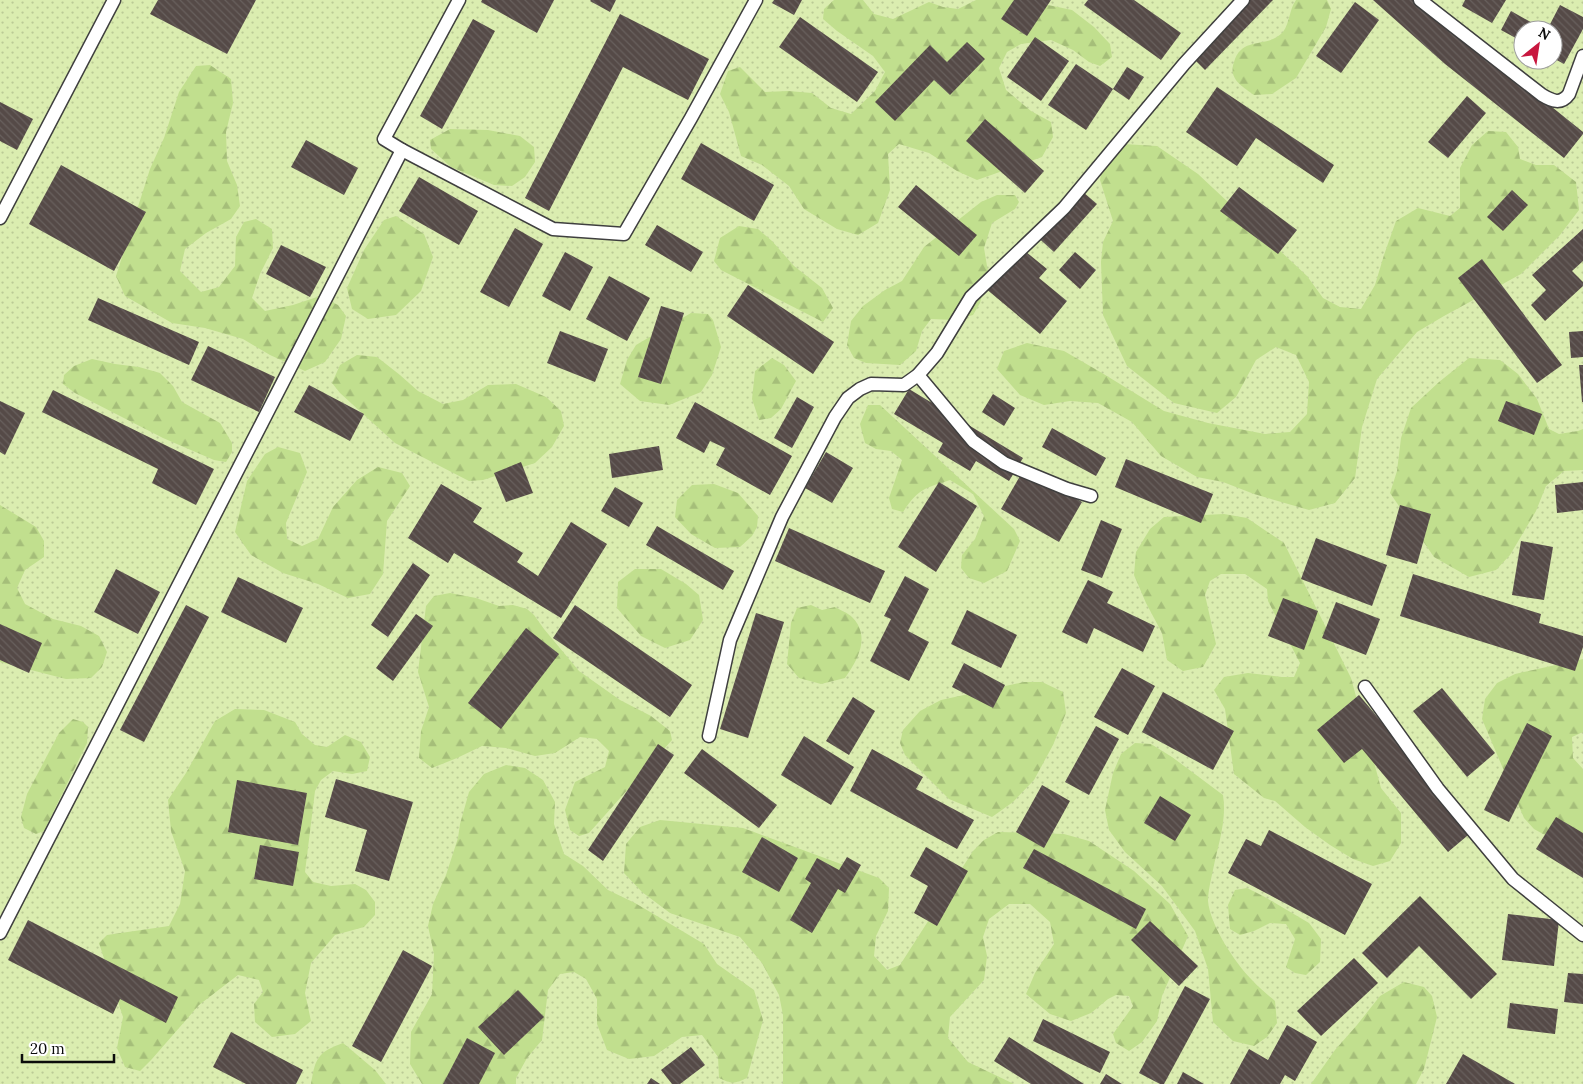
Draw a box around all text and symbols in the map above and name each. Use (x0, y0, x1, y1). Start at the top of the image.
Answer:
north arrow (1513, 20, 1563, 70)
text: N (1535, 23, 1554, 44)
scale bar (22, 1032, 115, 1064)
text: 20 m (30, 1039, 65, 1058)

